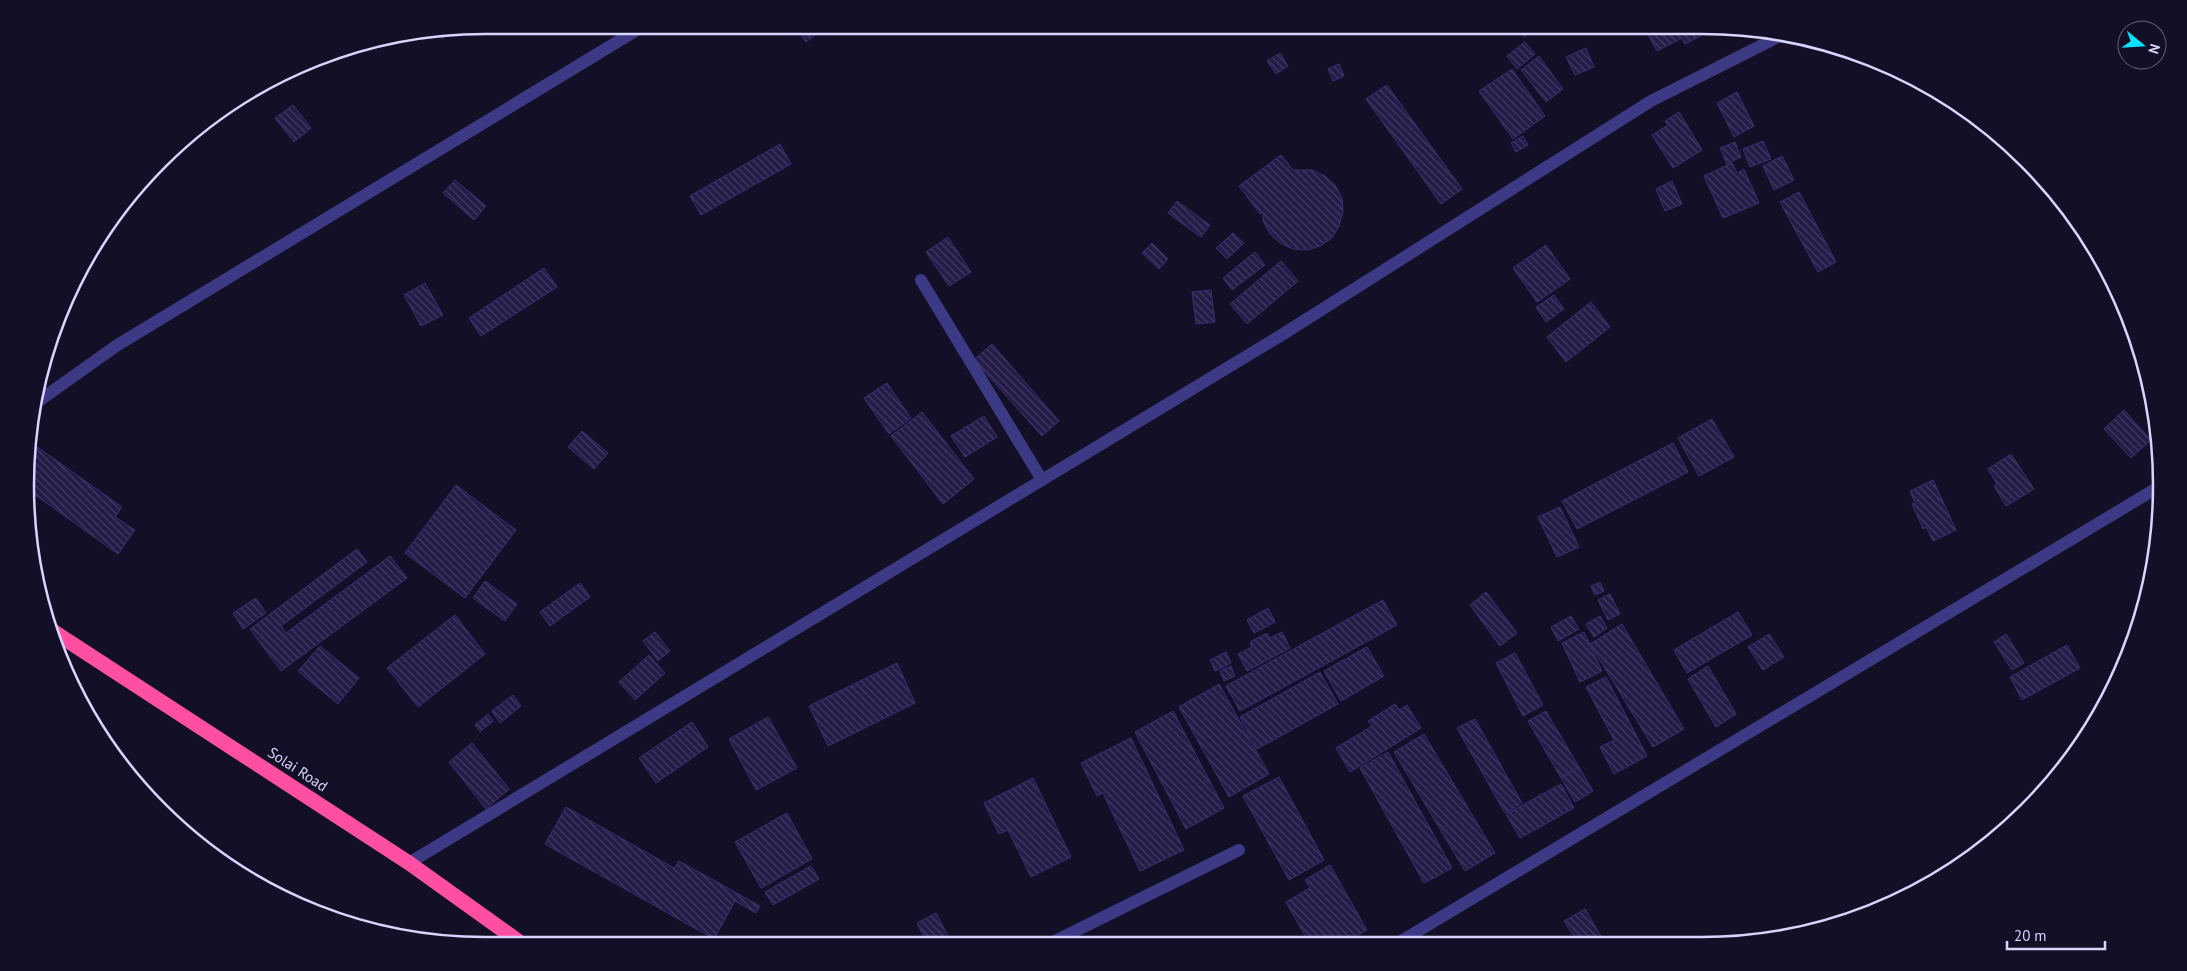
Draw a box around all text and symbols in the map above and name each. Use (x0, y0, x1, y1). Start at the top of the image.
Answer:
north arrow (2117, 20, 2167, 70)
text: N (2144, 42, 2164, 56)
street label: Solai Road (264, 743, 332, 795)
scale bar (2007, 918, 2104, 950)
text: 20 m (2014, 926, 2047, 945)

